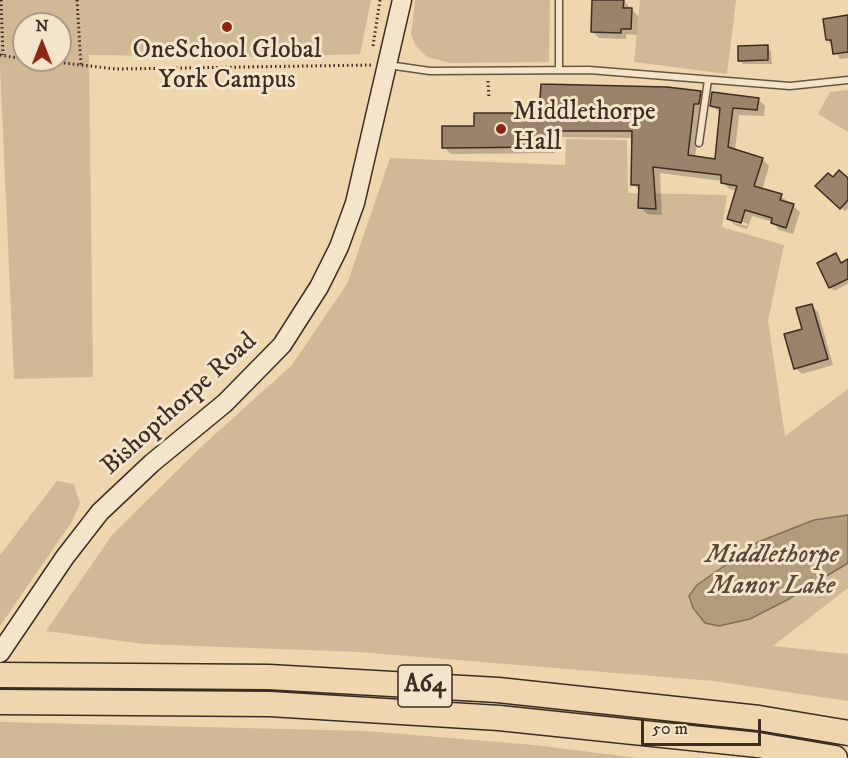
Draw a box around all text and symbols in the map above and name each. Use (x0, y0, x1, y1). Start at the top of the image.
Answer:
north arrow (12, 12, 72, 72)
text: N (35, 16, 49, 36)
marker: OneSchool Global York Campus (220, 20, 234, 34)
place label: OneSchool Global York Campus (132, 36, 322, 98)
place label: Middlethorpe Hall (513, 98, 656, 160)
marker: Middlethorpe Hall (494, 122, 508, 136)
street label: Bishopthorpe Road (96, 327, 264, 483)
water label: Middlethorpe Manor Lake (705, 540, 839, 603)
road number: A64 (398, 665, 452, 707)
scale bar (644, 707, 764, 745)
text: 50 m (652, 718, 688, 740)

